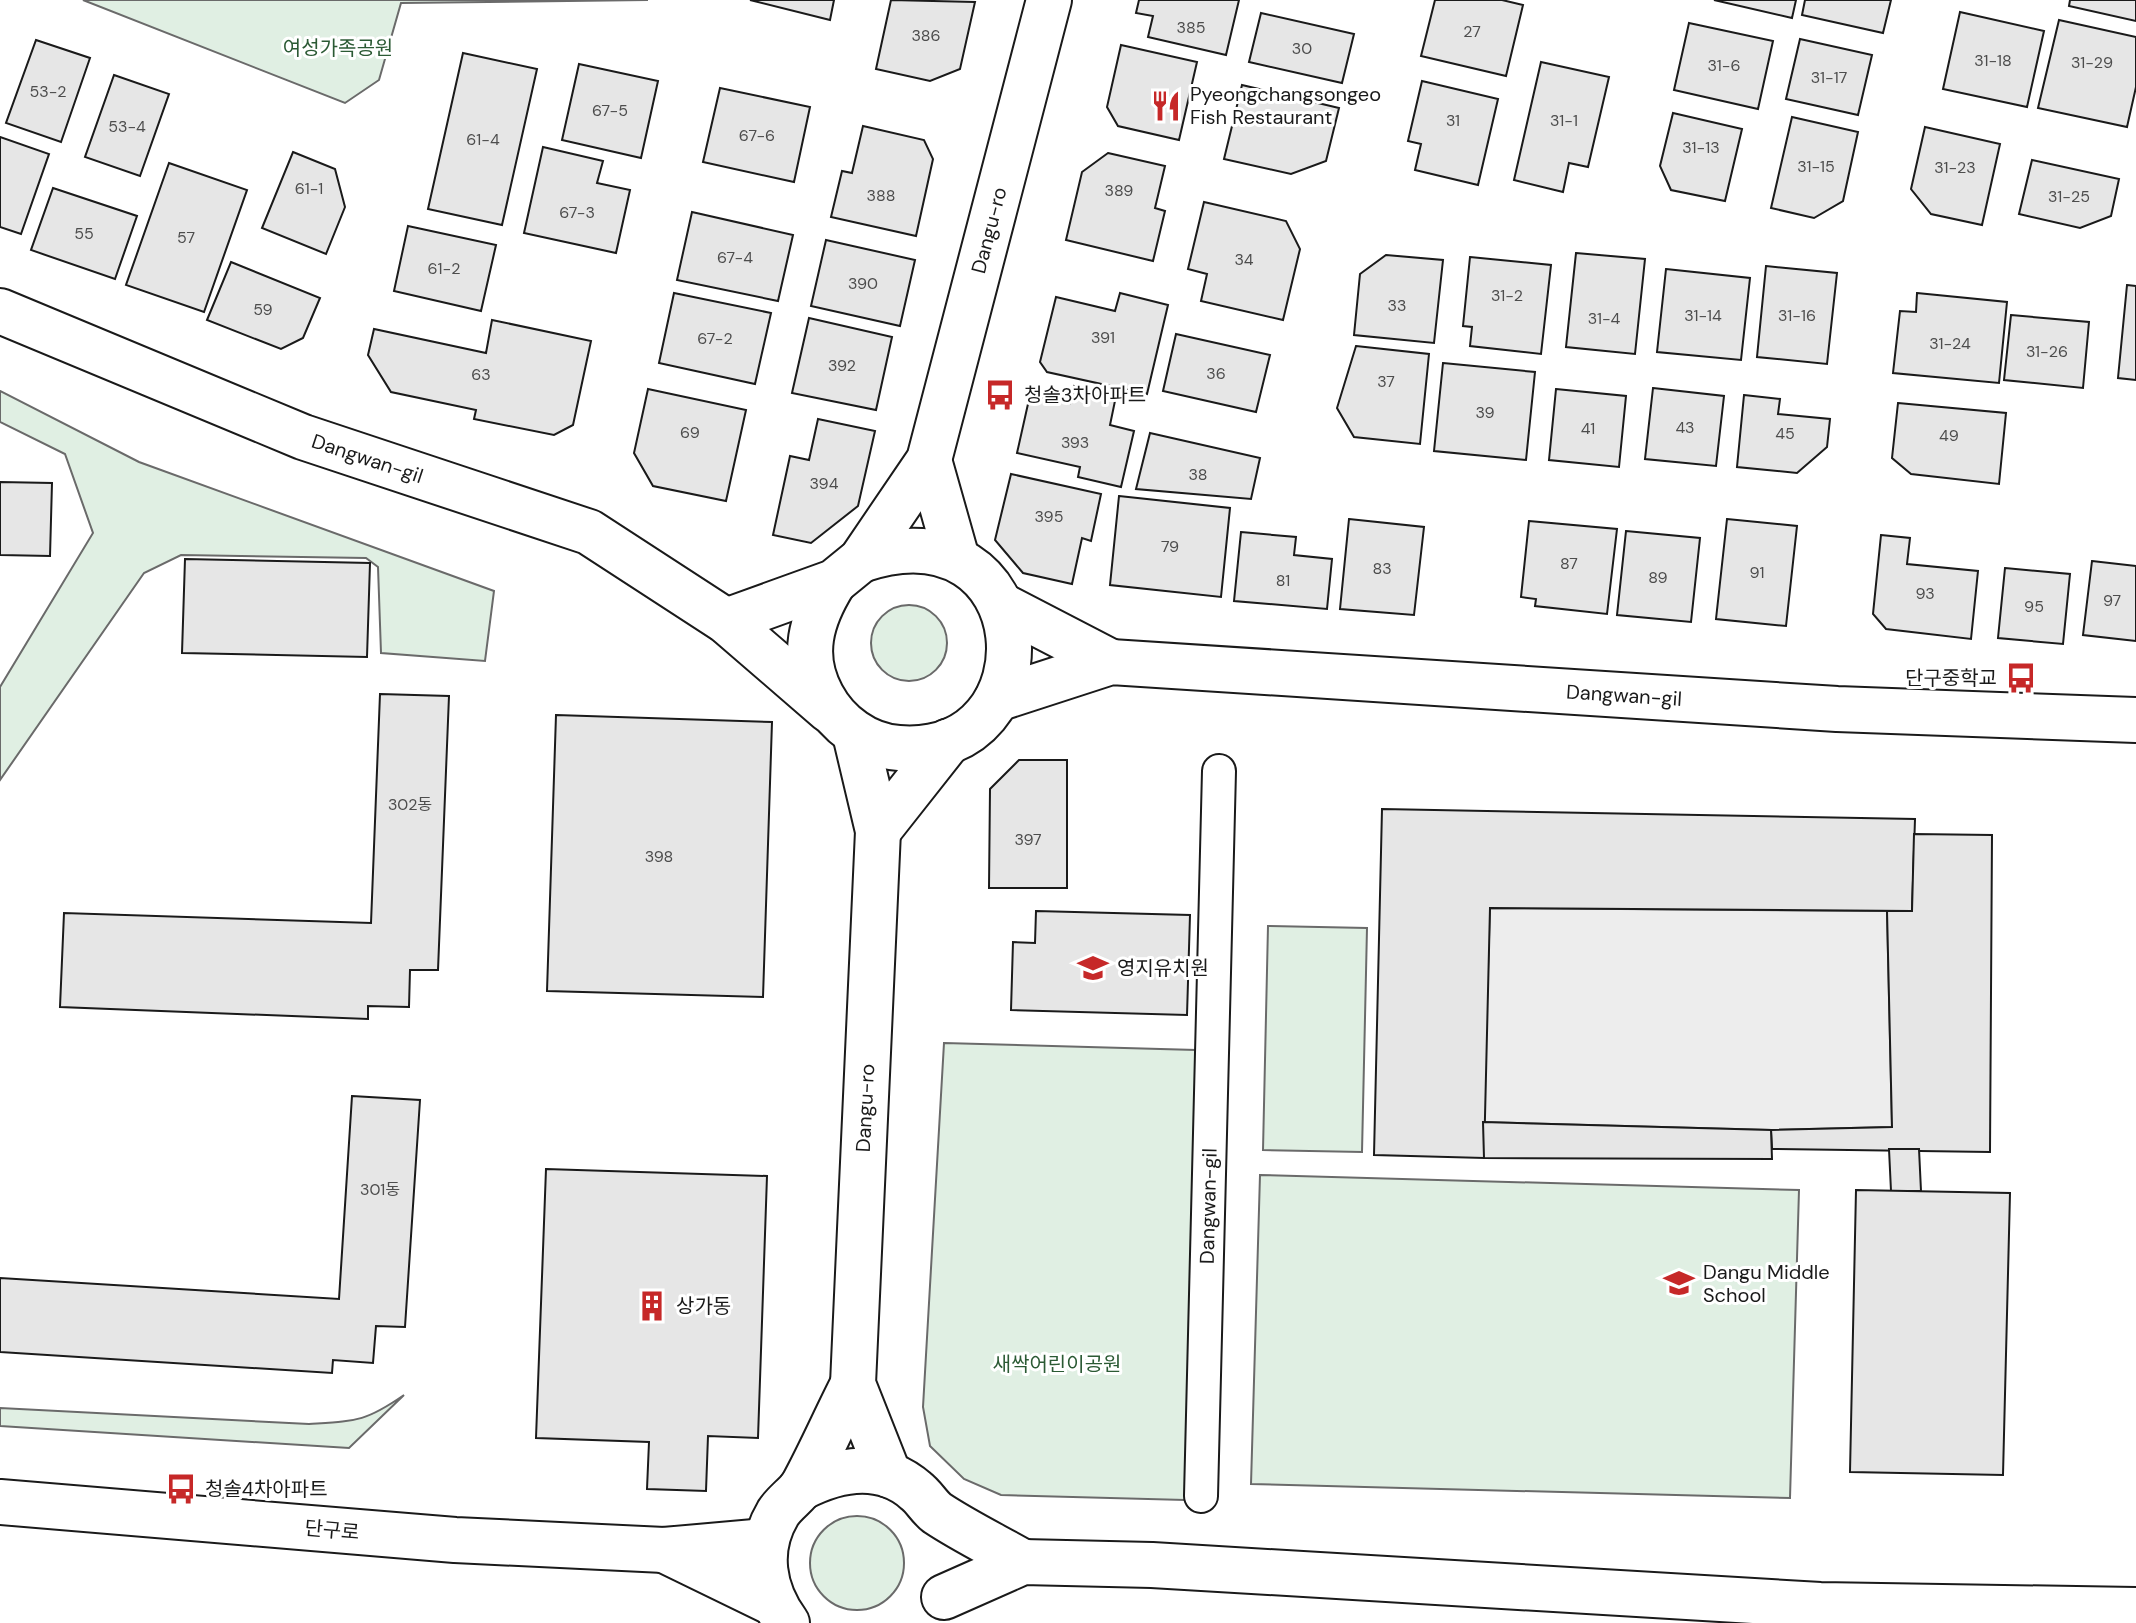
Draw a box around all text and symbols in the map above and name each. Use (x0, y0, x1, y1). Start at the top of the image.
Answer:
house number: 385 (1177, 17, 1205, 38)
house number: 27 (1463, 21, 1481, 42)
house number: 386 (911, 25, 941, 46)
park label: 여성가족공원 (283, 35, 393, 61)
house number: 30 (1292, 38, 1312, 59)
house number: 31-18 (1974, 50, 2012, 71)
house number: 31-29 (2071, 52, 2113, 73)
house number: 31-6 (1708, 55, 1740, 76)
house number: 31-17 (1811, 67, 1847, 88)
house number: 53-2 (29, 81, 67, 102)
place label: Pyeongchangsongeo Fish Restaurant (1190, 81, 1381, 130)
restaurant icon: Pyeongchangsongeo Fish Restaurant (1149, 89, 1183, 123)
house number: 67-5 (592, 100, 628, 121)
house number: 31 (1446, 110, 1460, 131)
house number: 31-1 (1550, 110, 1578, 131)
house number: 53-4 (108, 116, 146, 137)
house number: 67-6 (739, 125, 775, 146)
house number: 61-4 (466, 129, 500, 150)
house number: 31-13 (1682, 137, 1720, 158)
house number: 31-15 (1797, 156, 1835, 177)
house number: 31-23 (1934, 157, 1976, 178)
house number: 61-1 (295, 178, 323, 199)
house number: 389 (1105, 180, 1133, 201)
street label: Dangu-ro (965, 184, 1013, 276)
house number: 388 (867, 185, 895, 206)
house number: 31-25 (2048, 186, 2090, 207)
house number: 67-3 (559, 202, 595, 223)
house number: 55 (74, 223, 94, 244)
house number: 57 (177, 227, 195, 248)
house number: 67-4 (717, 247, 753, 268)
house number: 34 (1234, 249, 1254, 270)
house number: 61-2 (428, 258, 460, 279)
house number: 390 (848, 273, 878, 294)
house number: 31-2 (1491, 285, 1523, 306)
house number: 33 (1388, 295, 1406, 316)
house number: 59 (253, 299, 273, 320)
house number: 31-14 (1684, 305, 1722, 326)
house number: 31-16 (1778, 305, 1816, 326)
house number: 31-4 (1588, 308, 1621, 329)
house number: 391 (1091, 327, 1115, 348)
house number: 67-2 (697, 328, 733, 349)
house number: 31-24 (1929, 333, 1971, 354)
house number: 31-26 (2026, 341, 2068, 362)
house number: 392 (828, 355, 856, 376)
house number: 36 (1206, 363, 1226, 384)
house number: 63 (471, 364, 491, 385)
house number: 37 (1377, 371, 1395, 392)
bus stop icon: 청솔3차아파트 (983, 378, 1017, 412)
place label: 청솔3차아파트 (1024, 382, 1146, 408)
house number: 39 (1475, 402, 1495, 423)
house number: 43 (1675, 417, 1695, 438)
house number: 41 (1581, 418, 1595, 439)
house number: 69 (680, 422, 700, 443)
house number: 45 (1775, 423, 1795, 444)
house number: 49 (1939, 425, 1959, 446)
street label: Dangwan-gil (308, 428, 426, 489)
house number: 393 (1061, 432, 1089, 453)
house number: 38 (1188, 464, 1208, 485)
house number: 394 (810, 473, 839, 494)
house number: 395 (1035, 506, 1063, 527)
house number: 79 (1161, 536, 1179, 557)
house number: 87 (1560, 553, 1578, 574)
house number: 83 (1372, 558, 1392, 579)
house number: 91 (1750, 562, 1764, 583)
house number: 89 (1648, 567, 1668, 588)
house number: 81 (1276, 570, 1290, 591)
house number: 93 (1915, 583, 1935, 604)
house number: 97 (2103, 590, 2121, 611)
house number: 95 (2024, 596, 2044, 617)
bus stop icon: 단구중학교 (2004, 661, 2038, 695)
place label: 단구중학교 (1905, 665, 1997, 691)
street label: Dangwan-gil (1565, 678, 1683, 712)
house number: 302동 (388, 794, 432, 815)
house number: 397 (1014, 829, 1042, 850)
house number: 398 (645, 846, 673, 867)
school or university icon: 영지유치원 (1076, 951, 1110, 985)
place label: 영지유치원 (1117, 955, 1209, 981)
street label: Dangu-ro (850, 1063, 880, 1153)
street label: Dangwan-gil (1194, 1148, 1223, 1264)
house number: 301동 (360, 1179, 400, 1200)
place label: Dangu Middle School (1703, 1259, 1830, 1308)
school or university icon: Dangu Middle School (1662, 1266, 1696, 1300)
building icon: 상가동 (635, 1289, 669, 1323)
place label: 상가동 (676, 1293, 731, 1319)
park label: 새싹어린이공원 (993, 1351, 1121, 1377)
bus stop icon: 청솔4차아파트 (164, 1472, 198, 1506)
place label: 청솔4차아파트 (205, 1476, 328, 1502)
street label: 단구로 (303, 1515, 361, 1545)

